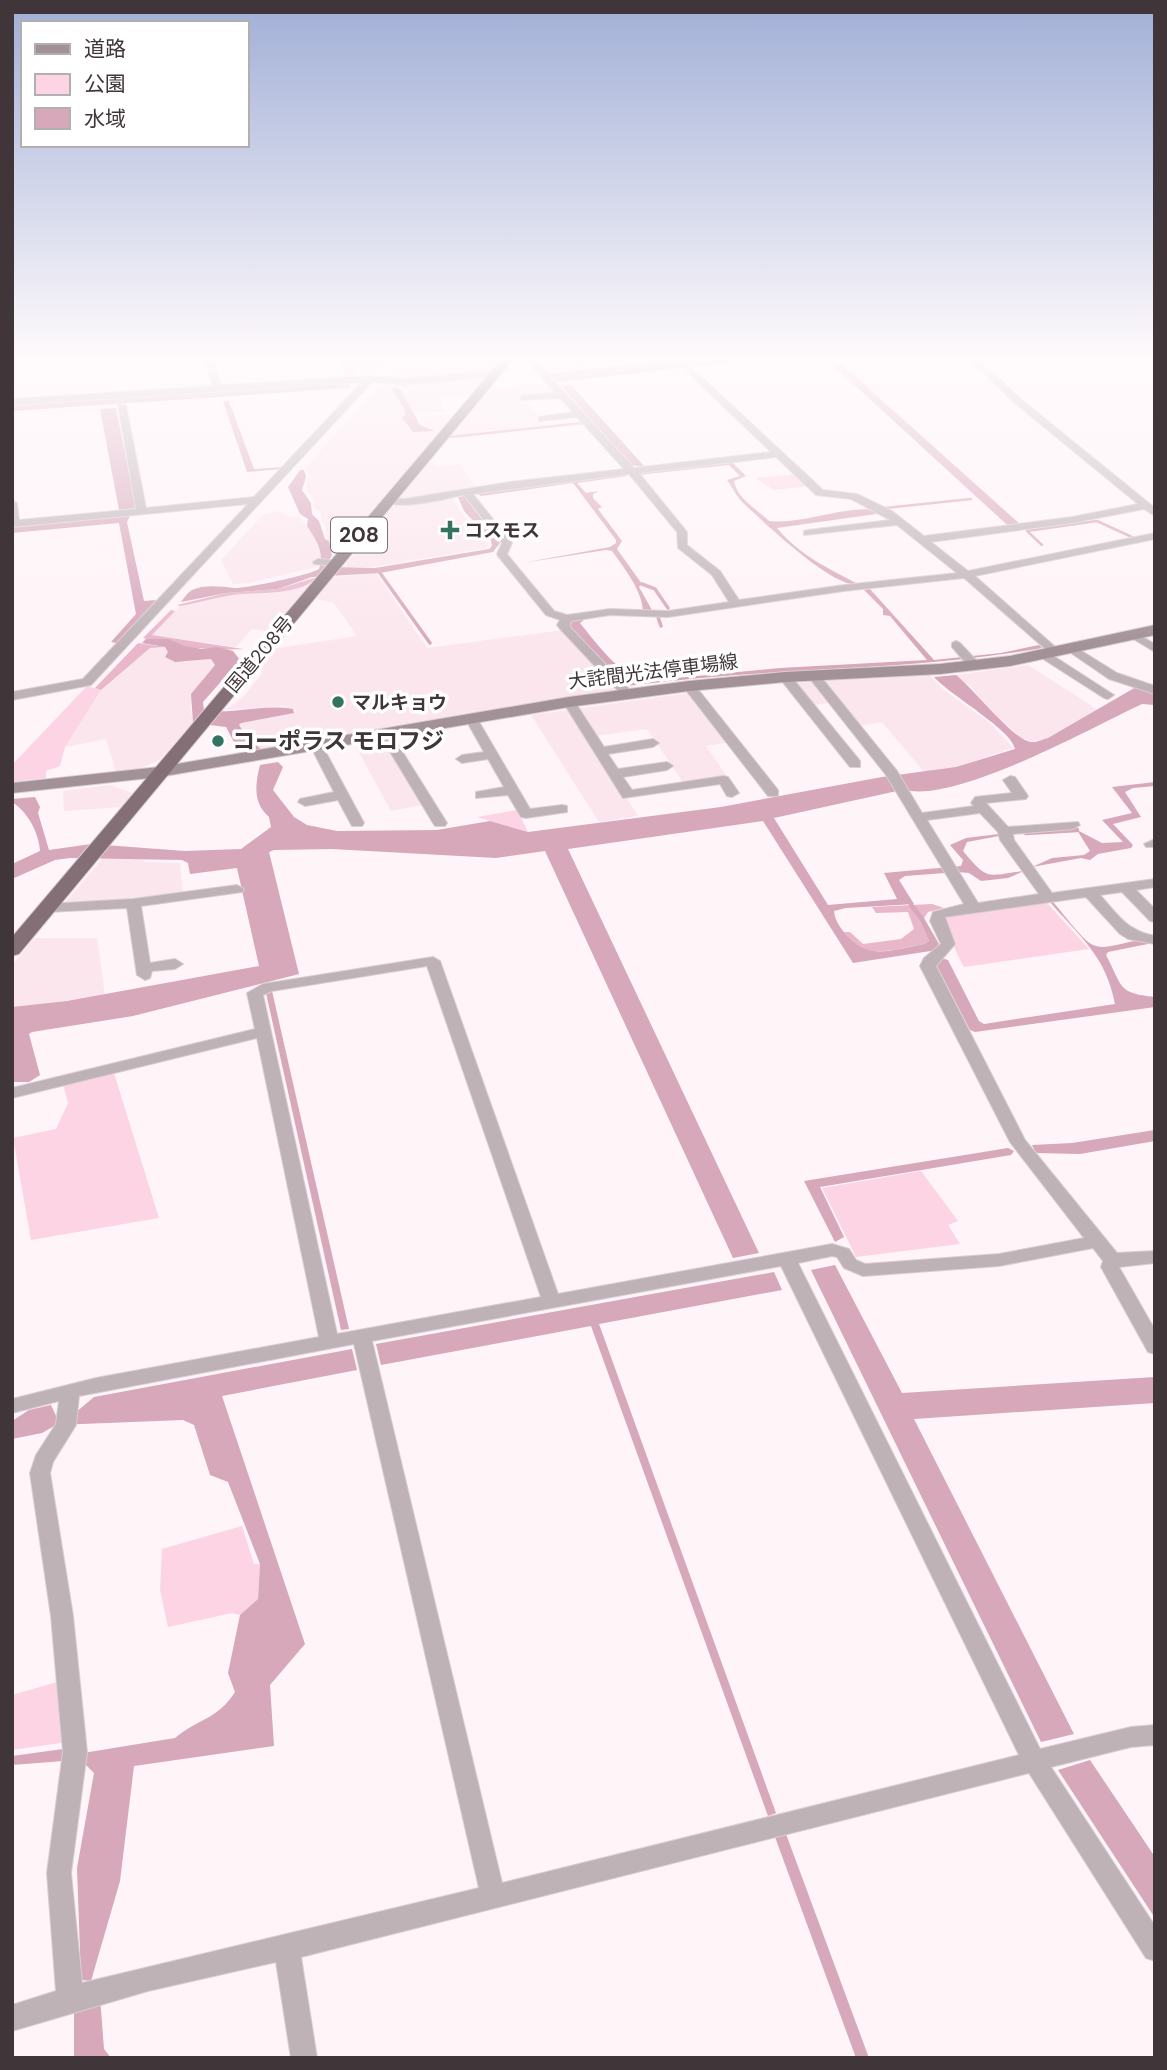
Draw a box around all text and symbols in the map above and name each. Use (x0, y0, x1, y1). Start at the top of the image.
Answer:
legend (21, 21, 248, 147)
text: 道路 (84, 35, 126, 63)
text: 公園 (84, 70, 126, 98)
text: 水域 (84, 105, 126, 133)
road number: 208 (331, 518, 387, 552)
place label: コスモス (464, 518, 540, 543)
marker: コスモス (442, 522, 458, 538)
street label: 国道208号 (220, 611, 299, 698)
street label: 大詫間光法停車場線 (567, 649, 739, 694)
place label: マルキョウ (352, 690, 447, 715)
marker: マルキョウ (330, 694, 346, 710)
place label: コーポラス モロフジ (232, 726, 444, 756)
marker: コーポラス モロフジ (210, 733, 226, 749)

